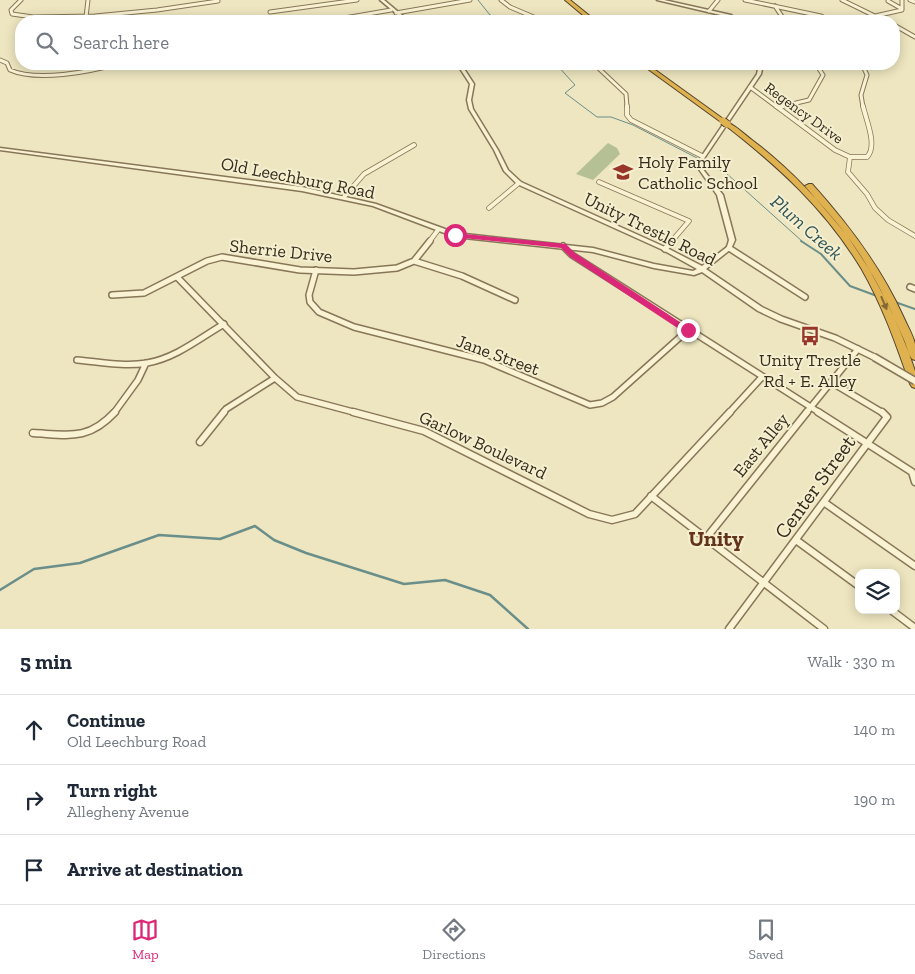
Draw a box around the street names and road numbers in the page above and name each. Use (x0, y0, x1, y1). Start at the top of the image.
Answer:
street label: Regency Drive (761, 78, 847, 148)
street label: Old Leechburg Road (219, 152, 377, 204)
street label: Unity Trestle Road (580, 187, 720, 271)
street label: Sherrie Drive (229, 235, 333, 267)
street label: Jane Street (453, 330, 543, 380)
street label: Garlow Boulevard (416, 406, 550, 484)
street label: East Alley (729, 408, 794, 481)
street label: Center Street (769, 430, 861, 543)

